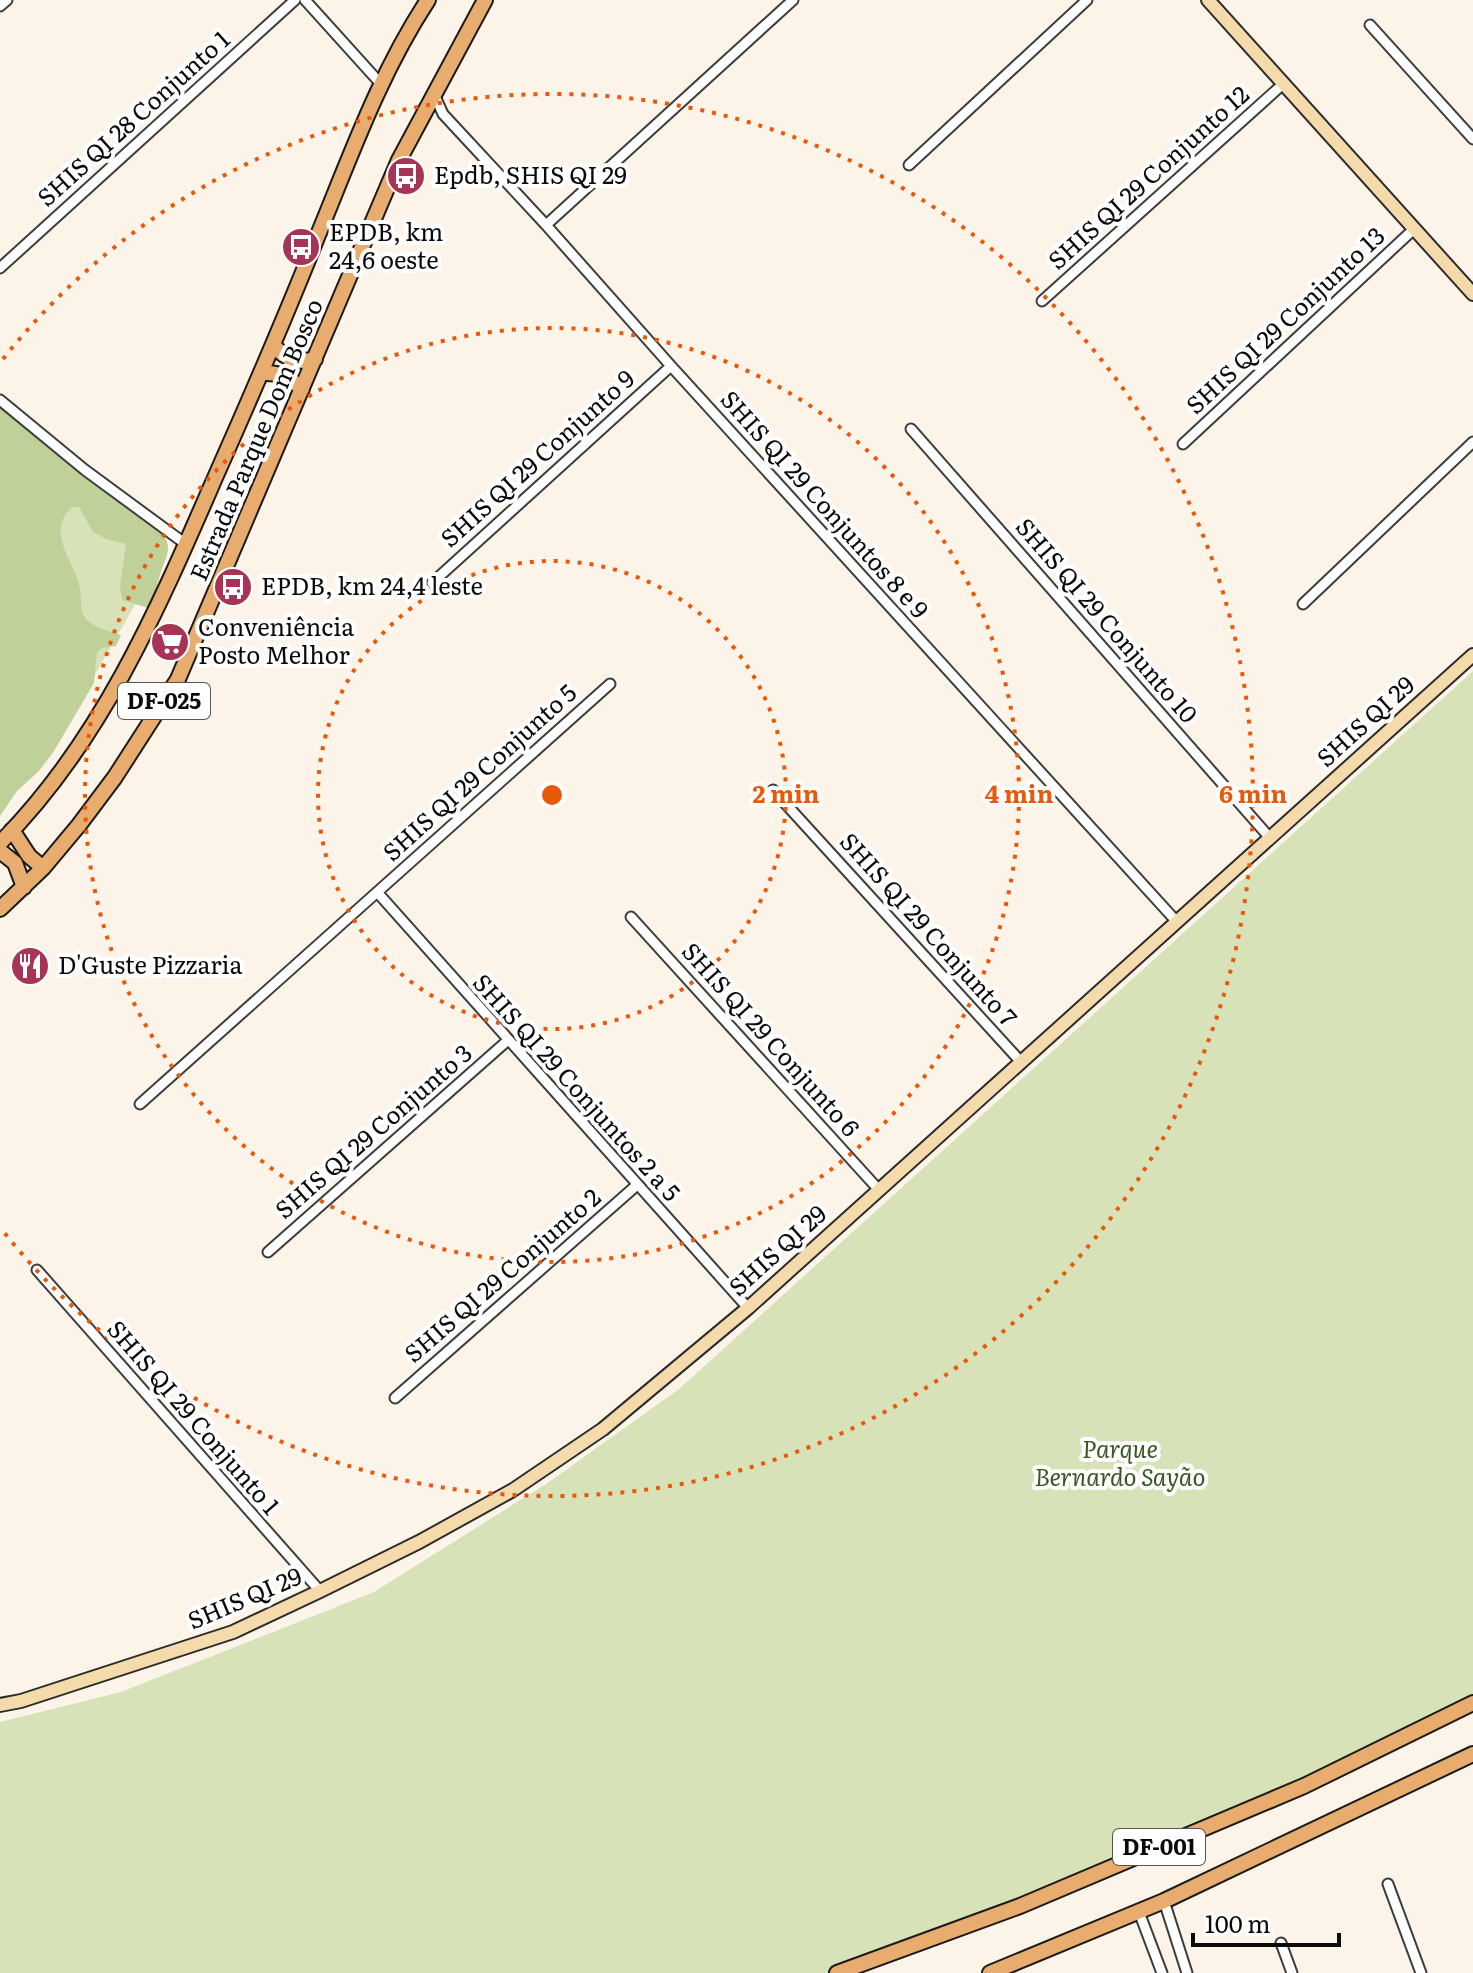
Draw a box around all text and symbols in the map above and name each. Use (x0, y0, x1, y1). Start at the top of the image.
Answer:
street label: SHIS QI 28 Conjunto 1 (28, 21, 237, 213)
street label: SHIS QI 29 Conjunto 12 (1039, 76, 1256, 276)
bus stop icon: Epdb, SHIS QI 29 (385, 155, 427, 197)
place label: Epdb, SHIS QI 29 (434, 156, 627, 191)
place label: EPDB, km 24,6 oeste (329, 213, 443, 276)
street label: SHIS QI 29 Conjunto 13 (1177, 217, 1392, 421)
bus stop icon: EPDB, km 24,6 oeste (280, 226, 322, 268)
street label: Estrada Parque Dom Bosco (179, 293, 330, 585)
street label: SHIS QI 29 Conjunto 9 (432, 360, 641, 554)
street label: SHIS QI 29 Conjuntos 8 e 9 (714, 382, 938, 625)
street label: SHIS QI 29 Conjunto 10 (1009, 509, 1207, 730)
bus stop icon: EPDB, km 24,4 leste (212, 566, 254, 608)
place label: EPDB, km 24,4 leste (261, 567, 483, 602)
place label: Conveniência Posto Melhor (198, 608, 354, 671)
supermarket icon: Conveniência Posto Melhor (149, 621, 191, 663)
street label: SHIS QI 29 (1308, 667, 1421, 774)
street label: SHIS QI 29 Conjunto 5 (374, 674, 583, 868)
road number: DF-025 (118, 683, 210, 719)
text: 2 min (752, 775, 820, 810)
text: 4 min (985, 775, 1054, 810)
text: 6 min (1219, 775, 1287, 810)
centre of rings (538, 781, 566, 809)
street label: SHIS QI 29 Conjunto 7 (833, 824, 1027, 1033)
street label: SHIS QI 29 Conjunto 6 (675, 933, 869, 1143)
restaurant icon: D'Guste Pizzaria (9, 945, 51, 987)
place label: D'Guste Pizzaria (58, 946, 243, 981)
street label: SHIS QI 29 Conjuntos 2 a 5 (466, 965, 690, 1208)
street label: SHIS QI 29 Conjunto 3 (266, 1035, 479, 1226)
street label: SHIS QI 29 Conjunto 2 (395, 1179, 607, 1369)
street label: SHIS QI 29 (720, 1196, 833, 1303)
street label: SHIS QI 29 Conjunto 1 (100, 1311, 290, 1521)
park label: Parque Bernardo Sayão (1035, 1430, 1205, 1493)
street label: SHIS QI 29 (181, 1557, 307, 1636)
road number: DF-001 (1113, 1829, 1205, 1865)
scale bar (1193, 1897, 1339, 1947)
text: 100 m (1205, 1905, 1271, 1940)

